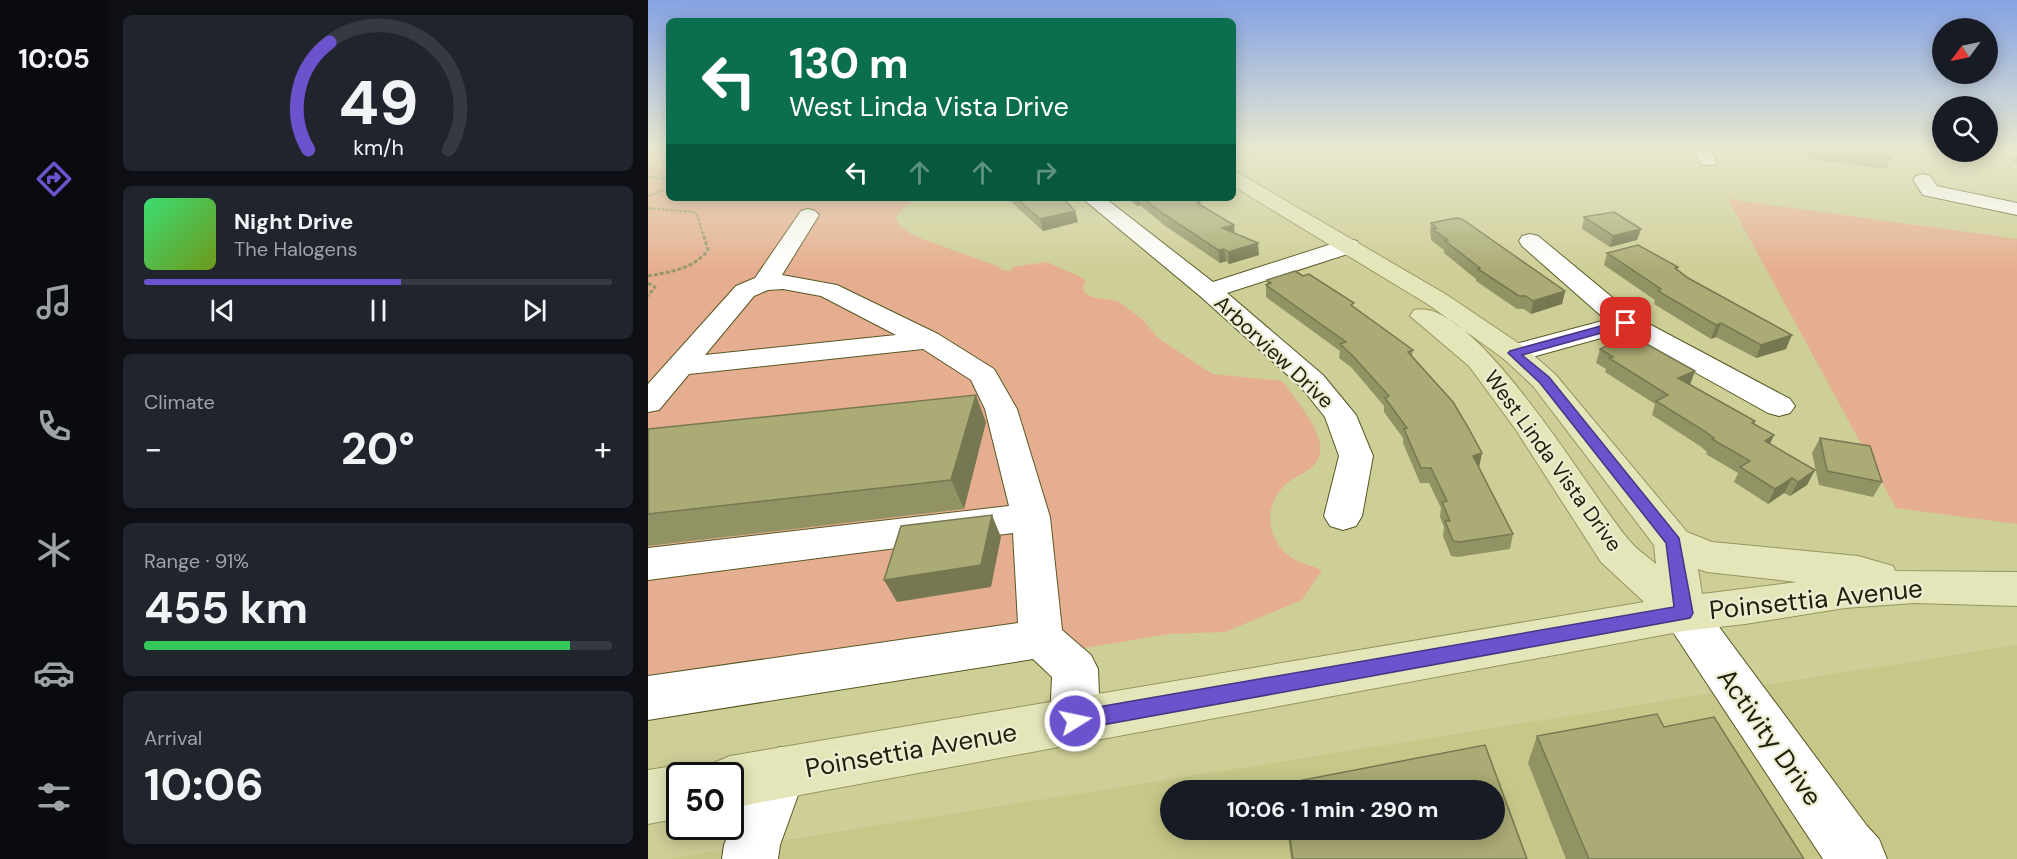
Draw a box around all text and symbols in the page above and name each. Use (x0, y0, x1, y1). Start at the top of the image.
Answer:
north arrow (1932, 18, 1998, 84)
map controls (1932, 18, 1998, 162)
text: 130 m (789, 36, 909, 91)
text: 10:05 (18, 41, 90, 76)
icon: left (690, 42, 768, 120)
text: 49 (338, 62, 418, 143)
text: West Linda Vista Drive (789, 89, 1069, 124)
button: search (1932, 96, 1998, 162)
text: km/h (353, 134, 403, 162)
icon: left (840, 156, 873, 189)
icon: ahead (903, 156, 936, 189)
icon: ahead (966, 156, 999, 189)
icon: right (1029, 156, 1062, 189)
icon: directions (33, 158, 75, 200)
text: Night Drive (234, 207, 353, 236)
text: The Halogens (234, 236, 357, 262)
icon: music (33, 281, 75, 323)
street label: Arborview Drive (1208, 289, 1340, 415)
icon: previous (206, 294, 239, 327)
icon: pause (362, 294, 395, 327)
icon: next (518, 294, 551, 327)
pin (1600, 297, 1651, 348)
icon: arrive (1609, 306, 1642, 339)
street label: West Linda Vista Drive (1478, 365, 1628, 557)
text: Climate (144, 389, 215, 415)
icon: phone (33, 405, 75, 447)
text: 20° (341, 419, 415, 478)
text: − (144, 427, 162, 470)
text: + (594, 427, 612, 470)
icon: climate (33, 529, 75, 571)
text: Range · 91% (144, 548, 249, 574)
street label: Poinsettia Avenue (1708, 571, 1924, 627)
text: 455 km (144, 578, 308, 637)
icon: car (33, 652, 75, 694)
street label: Activity Drive (1710, 661, 1830, 813)
position arrow (1043, 689, 1107, 753)
street label: Poinsettia Avenue (803, 715, 1019, 785)
text: Arrival (144, 725, 202, 751)
text: 10:06 (144, 755, 264, 814)
speed limit sign: 50 (666, 762, 744, 840)
icon: filters (33, 776, 75, 818)
text: 10:06 · 1 min · 290 m (1227, 795, 1438, 824)

